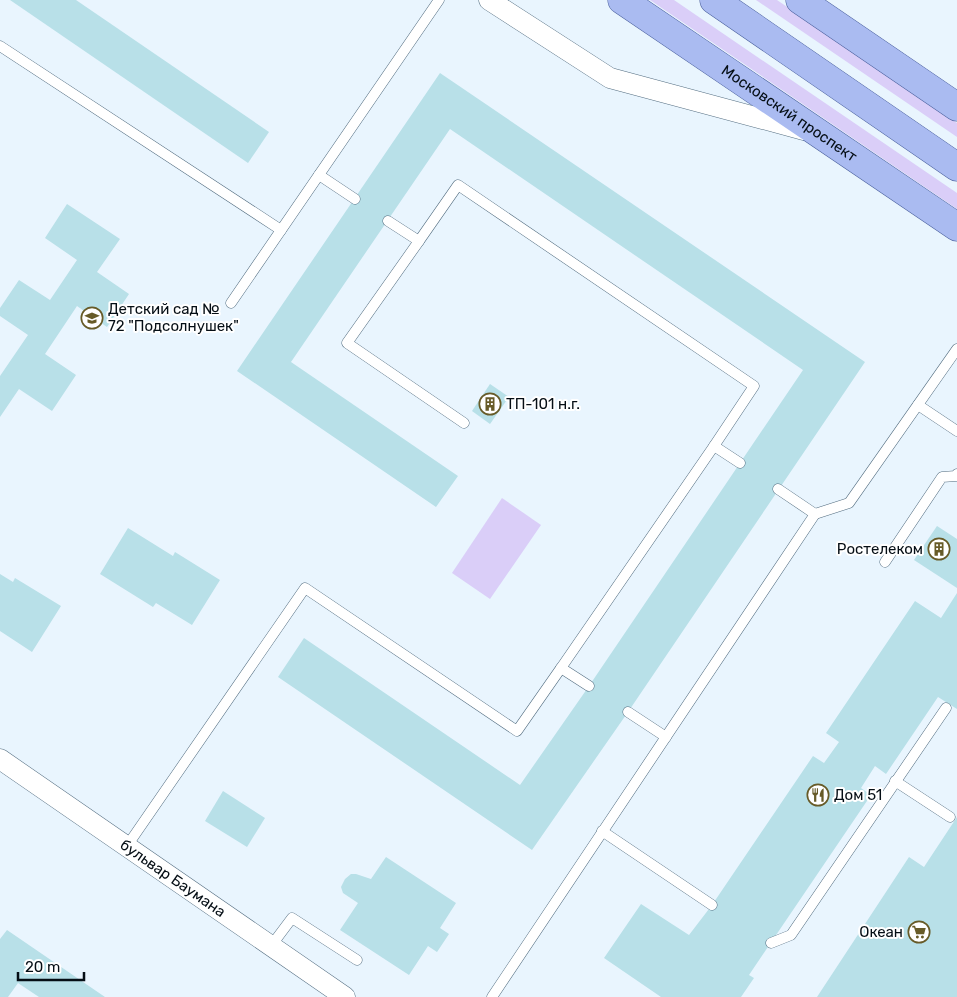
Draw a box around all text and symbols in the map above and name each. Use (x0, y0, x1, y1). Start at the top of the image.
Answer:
street label: Московский проспект (718, 61, 861, 166)
place label: Детский сад № 72 "Подсолнушек" (108, 300, 239, 335)
school or university icon: Детский сад № 72 "Подсолнушек" (80, 306, 104, 330)
building icon: ТП-101 н.г. (478, 392, 502, 416)
place label: ТП-101 н.г. (506, 395, 580, 413)
building icon: Ростелеком (927, 537, 951, 561)
place label: Ростелеком (837, 540, 923, 558)
restaurant icon: Дом 51 (806, 783, 830, 807)
place label: Дом 51 (834, 786, 882, 804)
street label: бульвар Баумана (117, 836, 229, 921)
supermarket icon: Океан (907, 920, 931, 944)
place label: Океан (859, 923, 903, 941)
scale bar (18, 950, 84, 982)
text: 20 m (25, 958, 60, 976)

